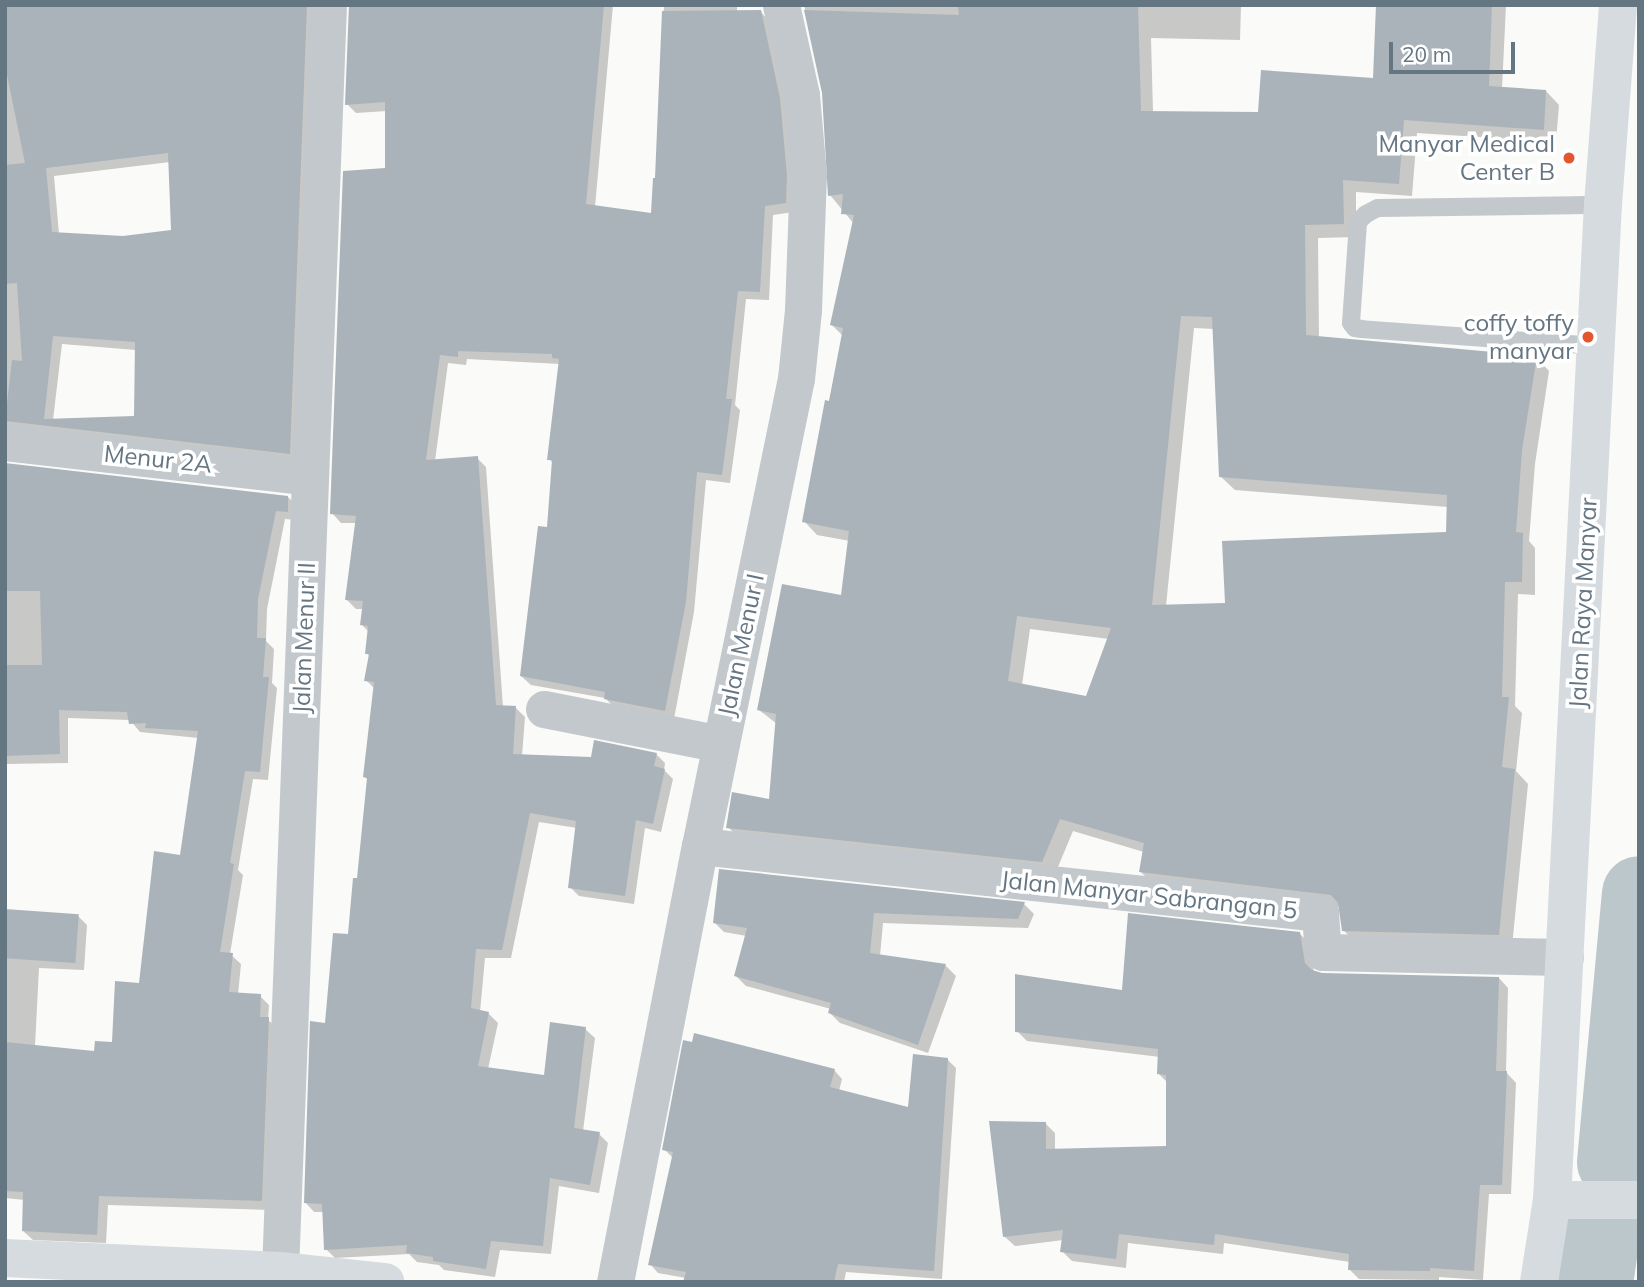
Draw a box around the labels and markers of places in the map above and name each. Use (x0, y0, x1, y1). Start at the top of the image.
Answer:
place label: Manyar Medical Center B (1379, 130, 1555, 186)
marker: Manyar Medical Center B (1561, 150, 1577, 166)
place label: coffy toffy manyar (1464, 309, 1574, 365)
marker: coffy toffy manyar (1580, 329, 1596, 345)

